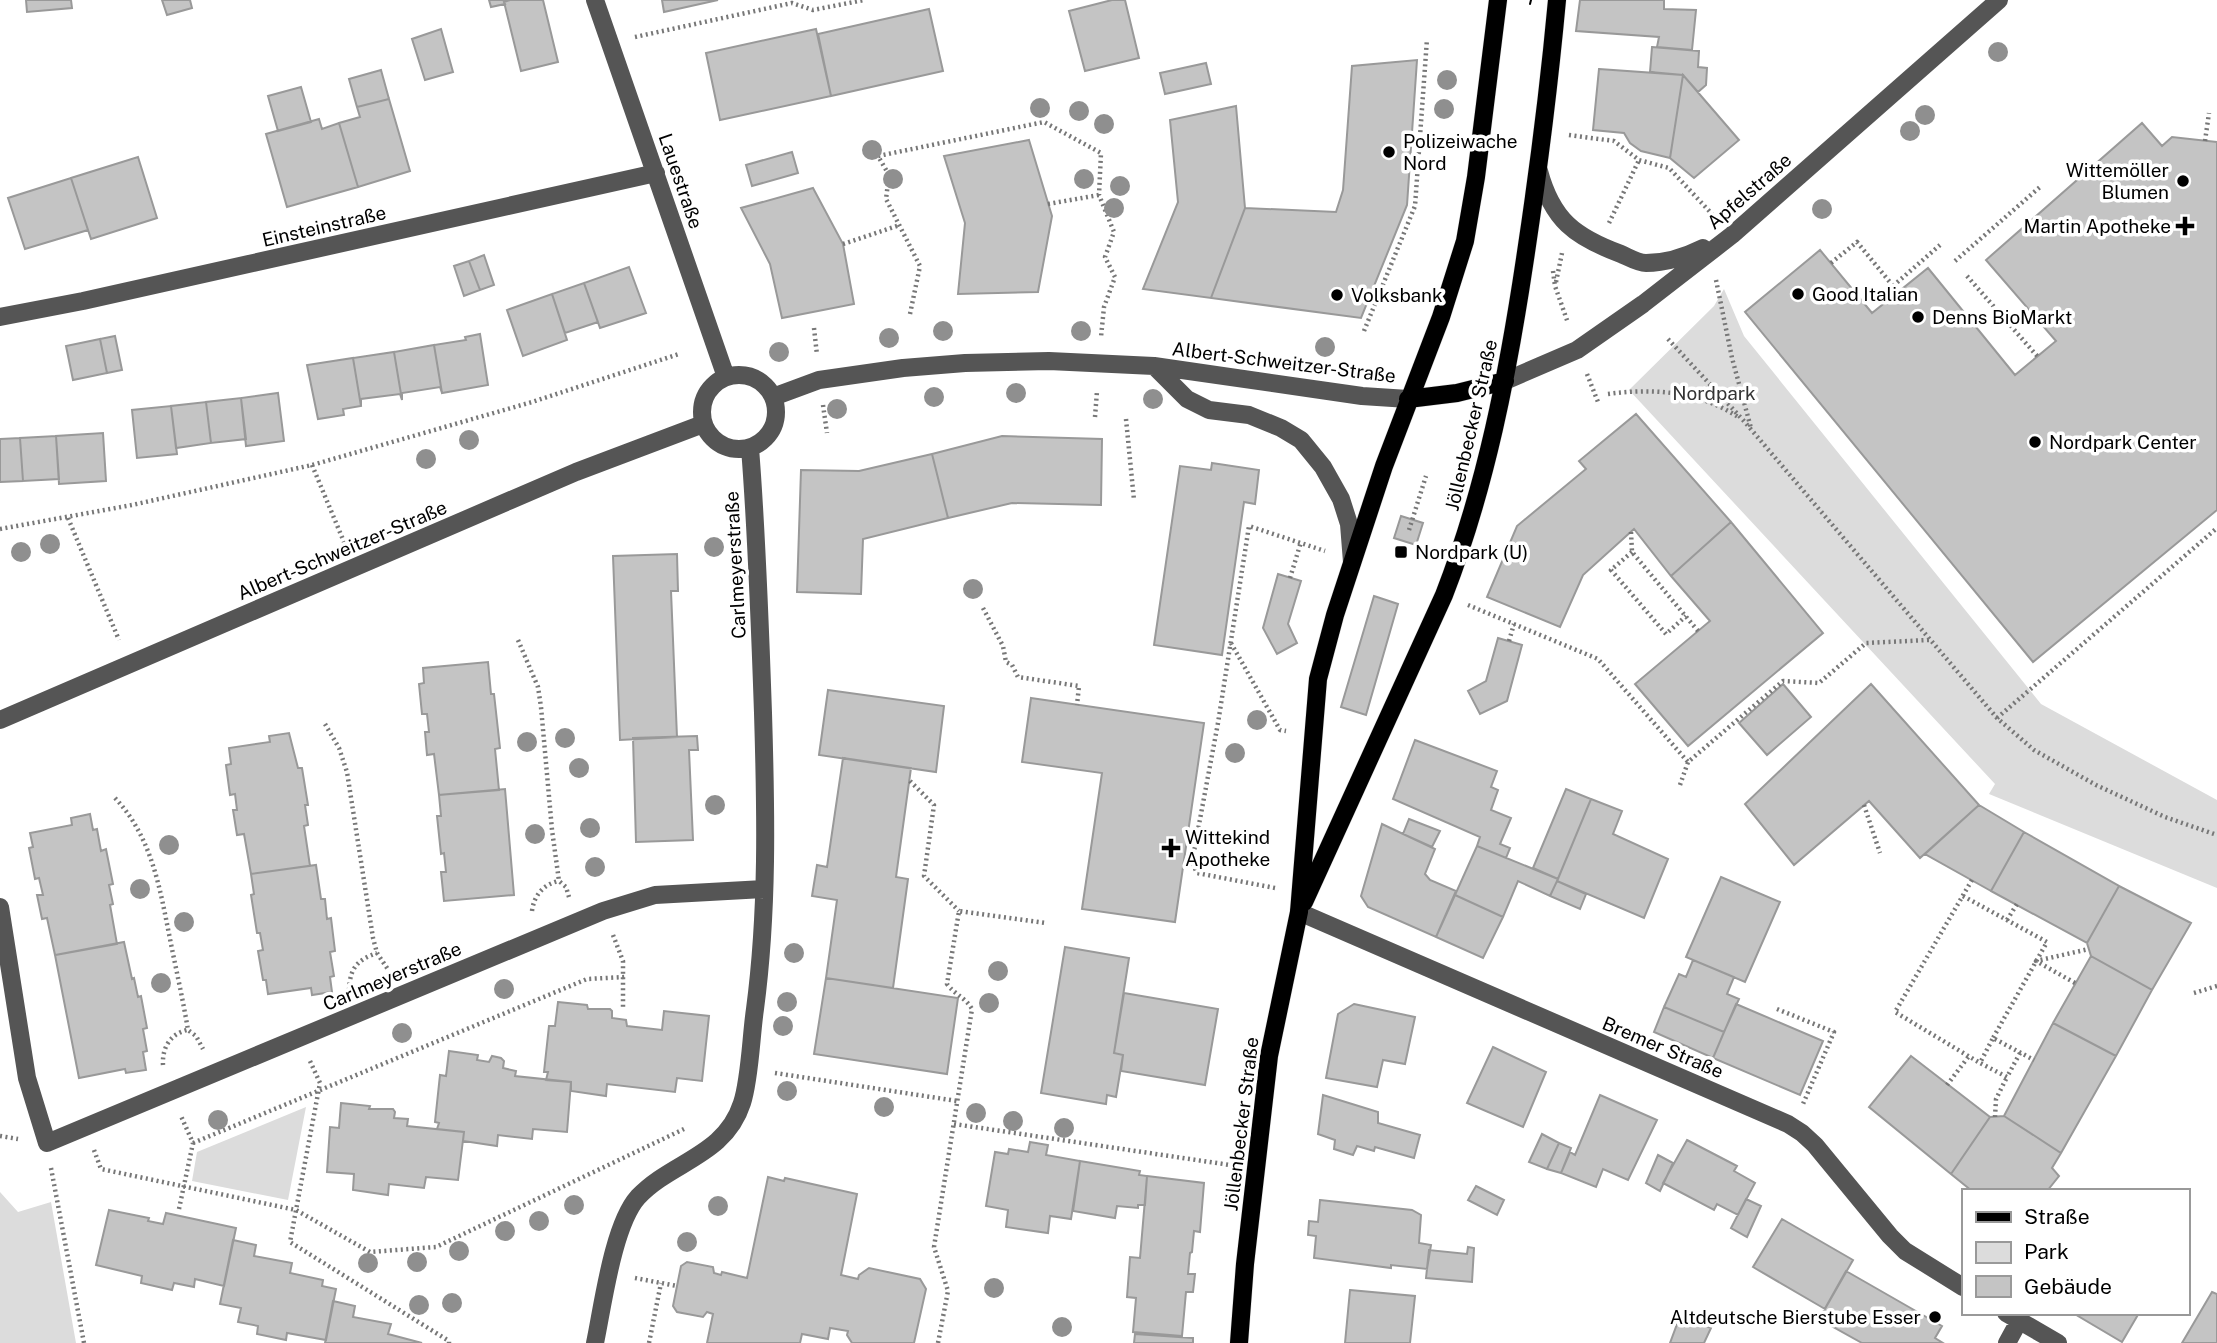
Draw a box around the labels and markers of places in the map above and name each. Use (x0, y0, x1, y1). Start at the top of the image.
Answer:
place label: Polizeiwache Nord (1403, 130, 1518, 174)
marker: Polizeiwache Nord (1381, 144, 1397, 160)
place label: Wittemöller Blumen (2066, 159, 2169, 203)
marker: Wittemöller Blumen (2175, 173, 2191, 189)
place label: Martin Apotheke (2024, 215, 2171, 237)
marker: Martin Apotheke (2177, 218, 2193, 234)
place label: Good Italian (1812, 283, 1918, 305)
place label: Volksbank (1351, 284, 1443, 306)
marker: Good Italian (1790, 286, 1806, 302)
marker: Volksbank (1329, 287, 1345, 303)
place label: Denns BioMarkt (1932, 306, 2072, 328)
marker: Denns BioMarkt (1910, 309, 1926, 325)
place label: Nordpark Center (2049, 431, 2197, 453)
marker: Nordpark Center (2027, 434, 2043, 450)
place label: Nordpark (U) (1415, 541, 1528, 563)
marker: Nordpark (U) (1393, 544, 1409, 560)
place label: Wittekind Apotheke (1185, 826, 1270, 870)
marker: Wittekind Apotheke (1163, 840, 1179, 856)
place label: Altdeutsche Bierstube Esser (1670, 1306, 1921, 1328)
marker: Altdeutsche Bierstube Esser (1927, 1309, 1943, 1325)

